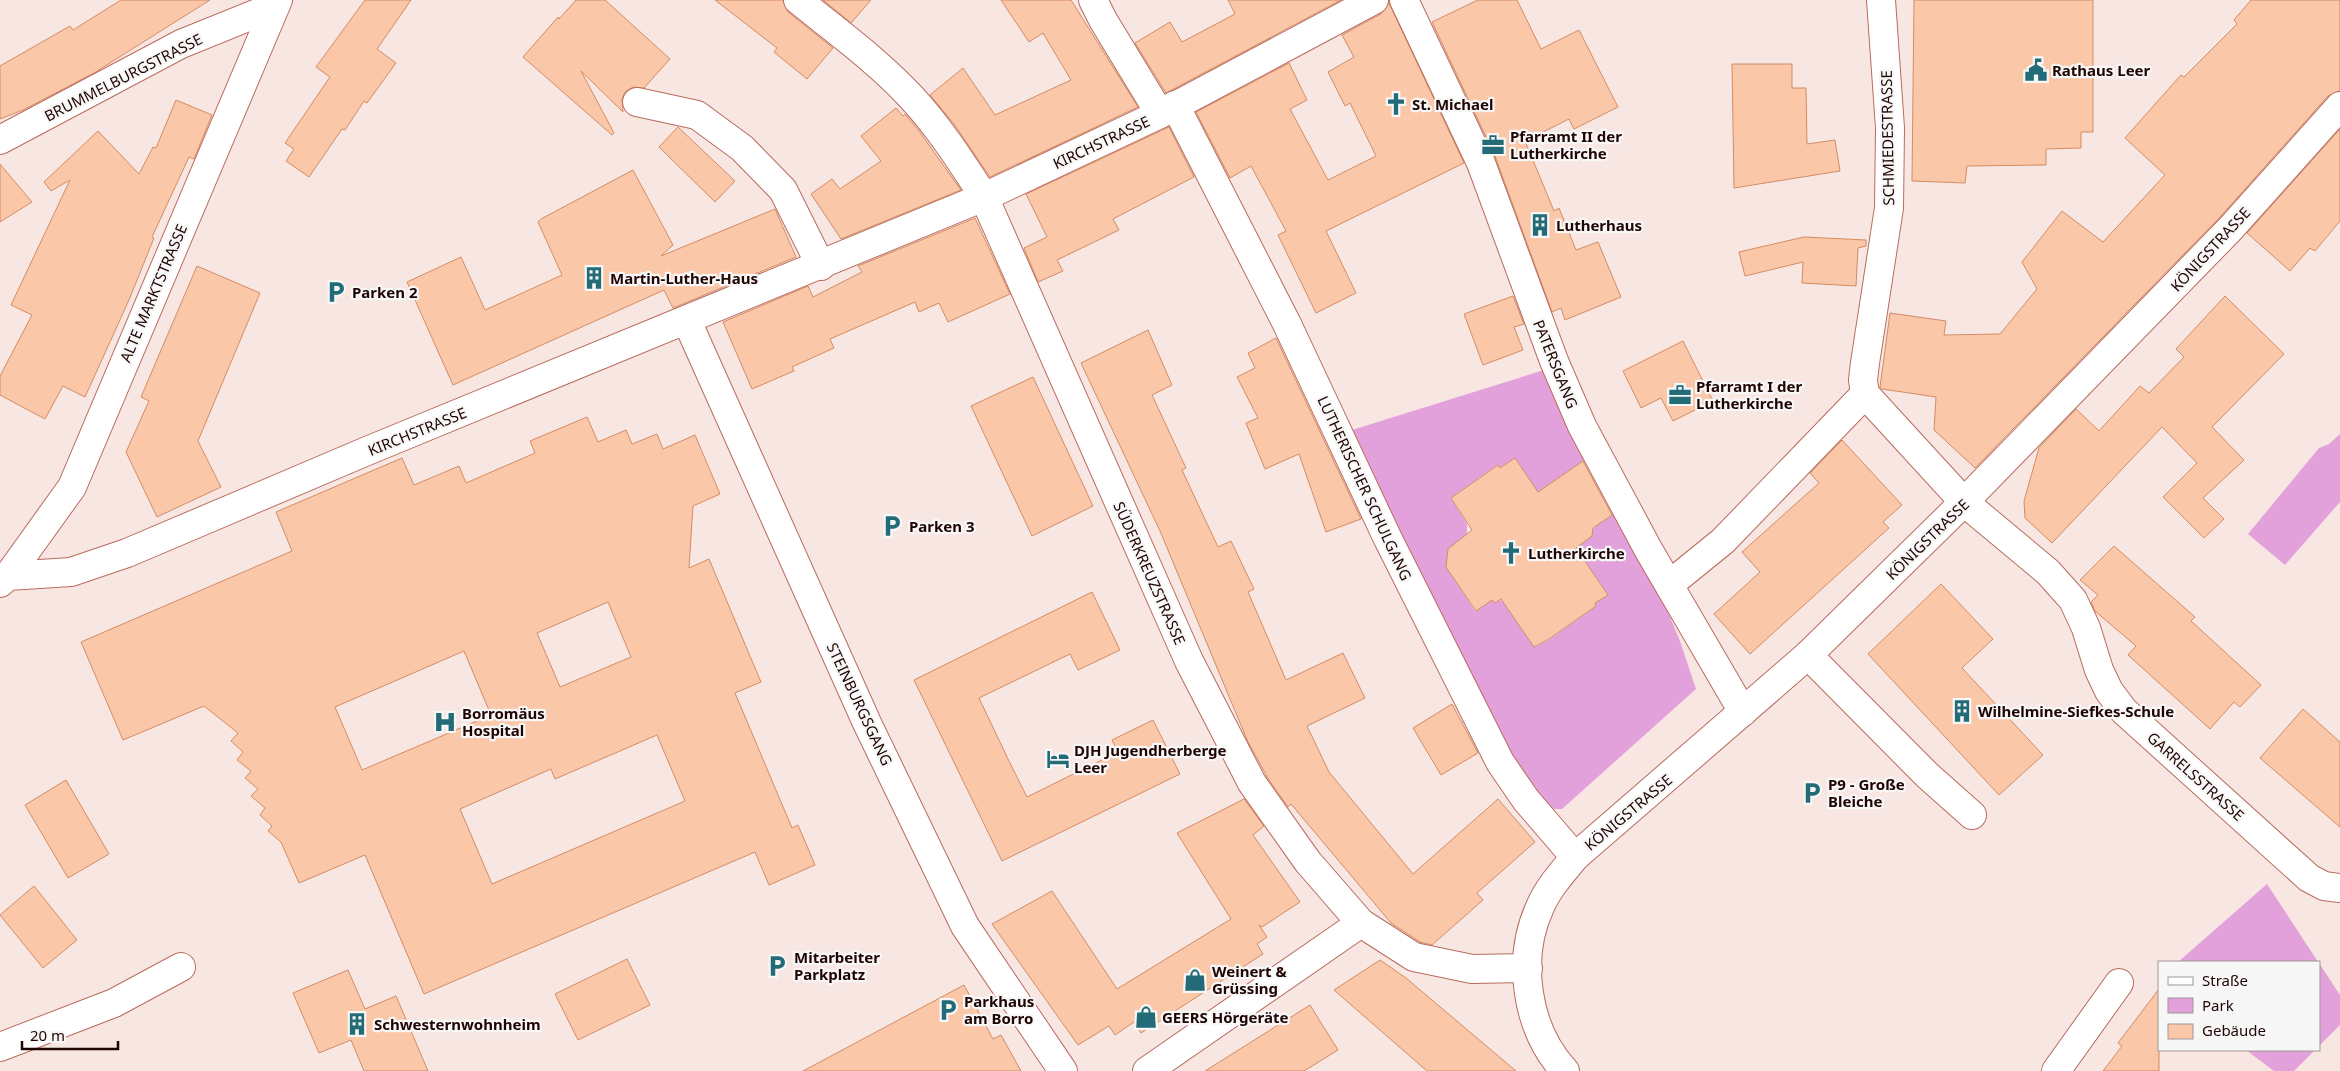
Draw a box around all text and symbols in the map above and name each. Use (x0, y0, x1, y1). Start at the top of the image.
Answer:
street label: BRUMMELBURGSTRASSE (41, 28, 205, 126)
public building icon: Rathaus Leer (2023, 57, 2049, 83)
place label: Rathaus Leer (2052, 60, 2151, 80)
street label: SCHMIEDESTRASSE (1876, 70, 1898, 206)
church icon: St. Michael (1383, 91, 1409, 117)
place label: St. Michael (1412, 94, 1493, 114)
street label: KIRCHSTRASSE (1049, 111, 1153, 173)
place label: Pfarramt II der Lutherkirche (1510, 126, 1622, 163)
office icon: Pfarramt II der Lutherkirche (1480, 132, 1506, 158)
street label: KÖNIGSTRASSE (2166, 203, 2254, 295)
building icon: Lutherhaus (1527, 212, 1553, 238)
place label: Lutherhaus (1556, 215, 1642, 235)
street label: ALTE MARKTSTRASSE (115, 221, 191, 365)
building icon: Martin-Luther-Haus (581, 265, 607, 291)
place label: Martin-Luther-Haus (610, 268, 758, 288)
parking icon: Parken 2 (323, 279, 349, 305)
place label: Parken 2 (352, 282, 418, 302)
street label: PATERSGANG (1529, 317, 1583, 411)
place label: Pfarramt I der Lutherkirche (1696, 376, 1802, 413)
office icon: Pfarramt I der Lutherkirche (1667, 382, 1693, 408)
street label: LUTHERISCHER SCHULGANG (1313, 392, 1417, 584)
street label: KIRCHSTRASSE (365, 402, 469, 460)
street label: KÖNIGSTRASSE (1881, 494, 1973, 584)
street label: SÜDERKREUZSTRASSE (1109, 498, 1191, 648)
parking icon: Parken 3 (879, 513, 905, 539)
place label: Parken 3 (909, 516, 975, 536)
church icon: Lutherkirche (1498, 540, 1524, 566)
place label: Lutherkirche (1528, 543, 1625, 563)
street label: STEINBURGSGANG (823, 639, 897, 769)
building icon: Wilhelmine-Siefkes-Schule (1949, 698, 1975, 724)
place label: Wilhelmine-Siefkes-Schule (1978, 701, 2174, 721)
place label: Borromäus Hospital (462, 703, 545, 740)
hospital icon: Borromäus Hospital (432, 709, 458, 735)
street label: GARRELSSTRASSE (2143, 727, 2249, 825)
place label: DJH Jugendherberge Leer (1074, 740, 1227, 777)
hotel icon: DJH Jugendherberge Leer (1045, 746, 1071, 772)
street label: KÖNIGSTRASSE (1580, 769, 1676, 855)
place label: P9 - Große Bleiche (1828, 774, 1905, 811)
parking icon: P9 - Große Bleiche (1799, 780, 1825, 806)
place label: Mitarbeiter Parkplatz (794, 947, 880, 984)
parking icon: Mitarbeiter Parkplatz (764, 953, 790, 979)
place label: Weinert & Grüssing (1212, 961, 1287, 998)
legend (2158, 961, 2320, 1051)
shop icon: Weinert & Grüssing (1182, 967, 1208, 993)
text: Straße (2202, 970, 2248, 990)
place label: Parkhaus am Borro (964, 991, 1034, 1028)
text: Park (2202, 995, 2234, 1015)
parking icon: Parkhaus am Borro (935, 997, 961, 1023)
shop icon: GEERS Hörgeräte (1133, 1004, 1159, 1030)
place label: GEERS Hörgeräte (1162, 1007, 1288, 1027)
building icon: Schwesternwohnheim (344, 1011, 370, 1037)
place label: Schwesternwohnheim (374, 1014, 541, 1034)
scale bar (22, 1018, 119, 1050)
text: Gebäude (2202, 1020, 2266, 1040)
text: 20 m (30, 1025, 65, 1045)

